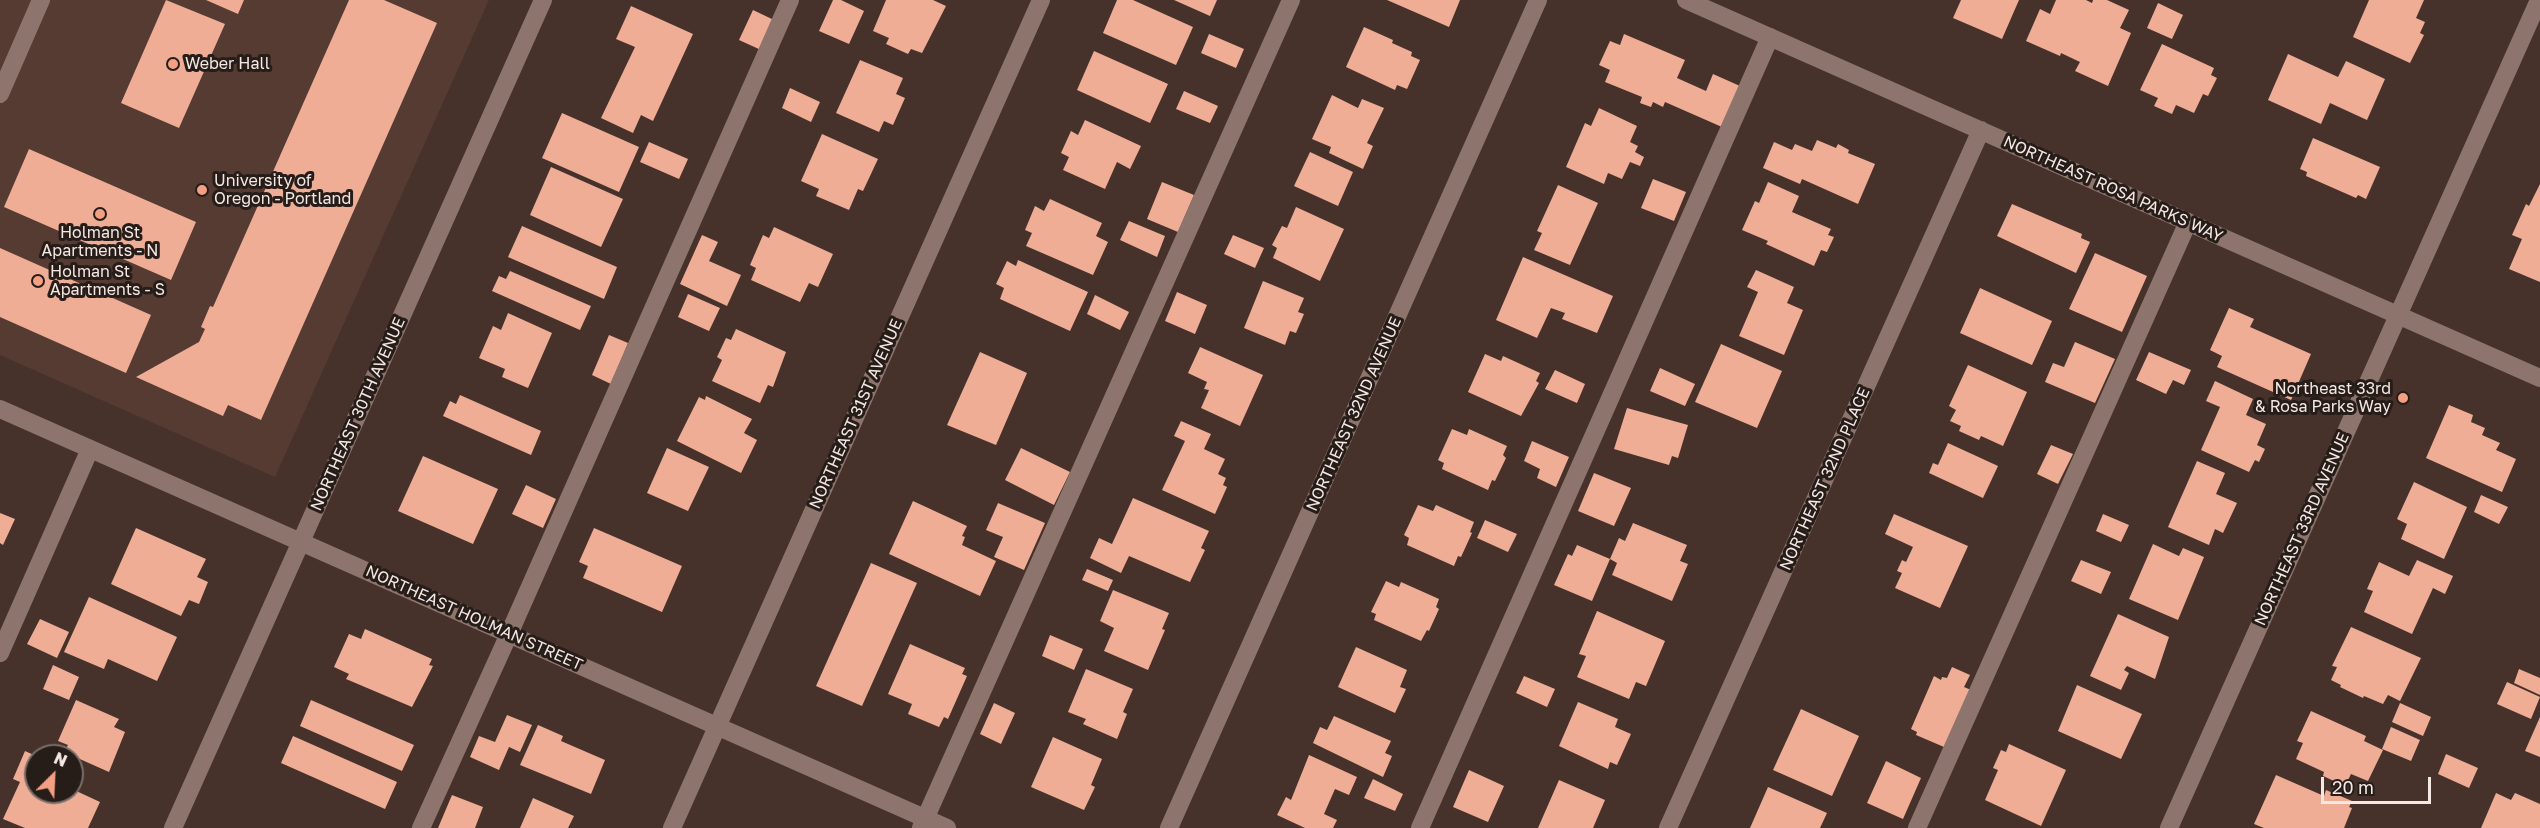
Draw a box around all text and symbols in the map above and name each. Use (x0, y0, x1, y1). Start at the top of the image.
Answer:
place label: Weber Hall (185, 54, 270, 74)
marker: Weber Hall (166, 57, 180, 71)
street label: NORTHEAST ROSA PARKS WAY (2000, 132, 2226, 246)
place label: University of Oregon - Portland (214, 171, 351, 209)
marker: University of Oregon - Portland (195, 183, 209, 197)
marker: Holman St Apartments - N (93, 207, 107, 221)
place label: Holman St Apartments - N (42, 223, 158, 261)
place label: Holman St Apartments - S (50, 262, 165, 300)
marker: Holman St Apartments - S (31, 274, 45, 288)
street label: NORTHEAST 30TH AVENUE (307, 314, 409, 514)
street label: NORTHEAST 32ND AVENUE (1302, 314, 1406, 514)
street label: NORTHEAST 31ST AVENUE (805, 316, 907, 512)
place label: Northeast 33rd & Rosa Parks Way (2255, 379, 2391, 417)
street label: NORTHEAST 32ND PLACE (1776, 385, 1874, 573)
marker: Northeast 33rd & Rosa Parks Way (2396, 391, 2410, 405)
street label: NORTHEAST 33RD AVENUE (2251, 430, 2353, 628)
street label: NORTHEAST HOLMAN STREET (363, 561, 585, 675)
north arrow (24, 744, 84, 804)
text: N (51, 748, 70, 771)
scale bar (2324, 765, 2434, 803)
text: 20 m (2332, 776, 2374, 798)

